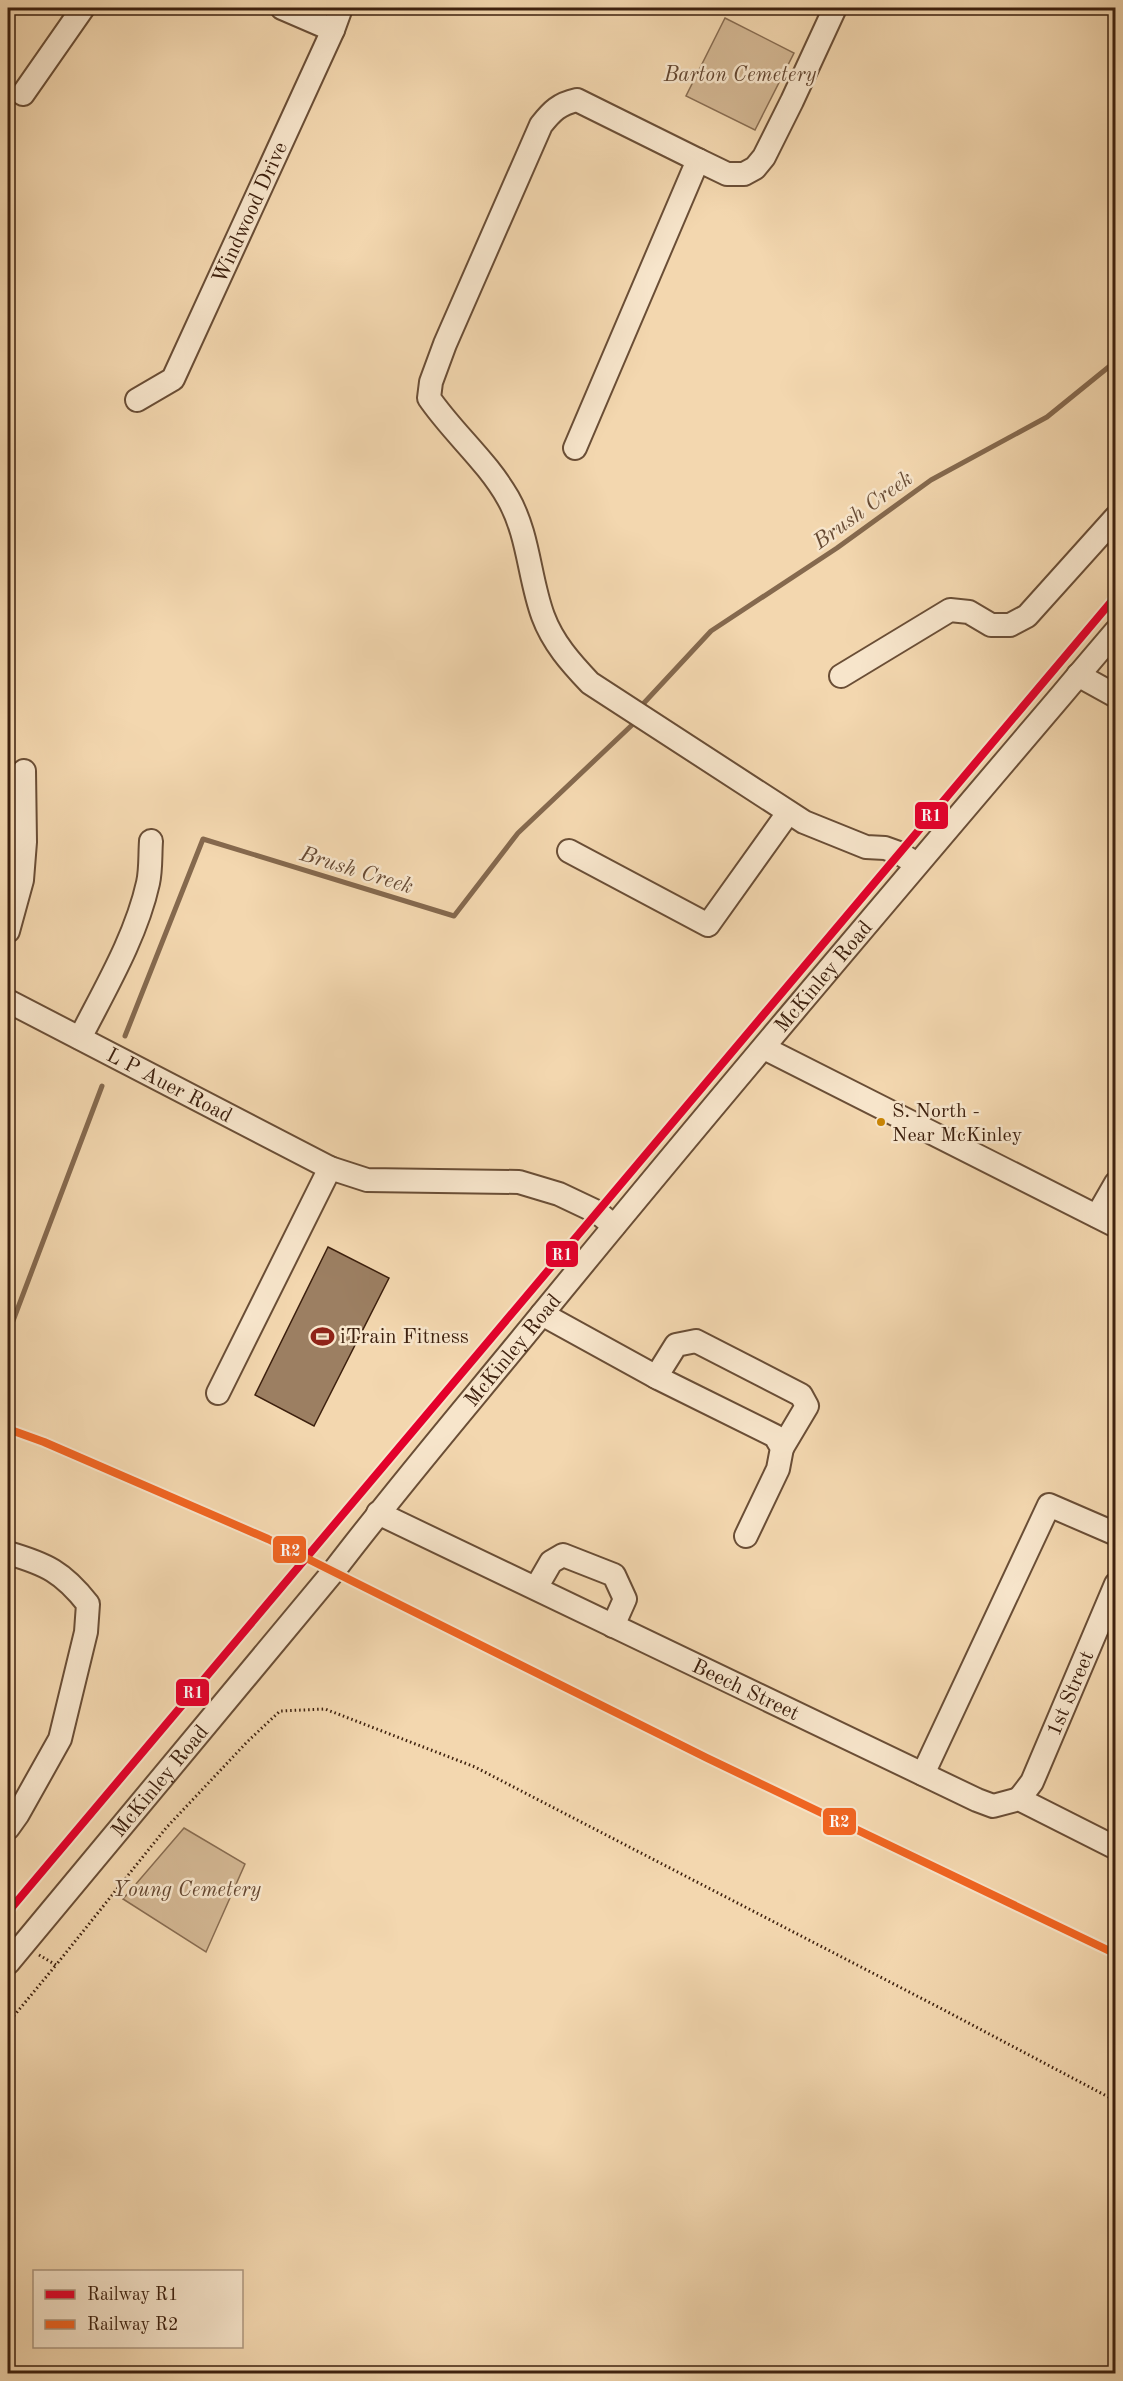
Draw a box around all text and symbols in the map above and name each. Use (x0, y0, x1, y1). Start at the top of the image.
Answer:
park label: Barton Cemetery (663, 65, 816, 86)
street label: Windwood Drive (209, 139, 292, 287)
water label: Brush Creek (809, 467, 917, 554)
line badge: R1 (914, 801, 949, 830)
text: R1 (921, 809, 941, 825)
water label: Brush Creek (296, 843, 416, 899)
street label: McKinley Road (771, 917, 877, 1037)
street label: L P Auer Road (103, 1045, 235, 1127)
place label: S. North - Near McKinley (892, 1102, 1023, 1146)
marker: S. North - Near McKinley (875, 1116, 887, 1128)
line badge: R1 (545, 1240, 579, 1268)
text: R1 (552, 1248, 572, 1264)
street label: McKinley Road (461, 1291, 566, 1411)
sports icon: iTrain Fitness (309, 1323, 335, 1349)
place label: iTrain Fitness (340, 1327, 469, 1348)
line badge: R2 (272, 1535, 307, 1564)
text: R2 (280, 1544, 300, 1560)
street label: 1st Street (1044, 1648, 1098, 1739)
street label: Beech Street (688, 1656, 802, 1725)
line badge: R1 (175, 1678, 210, 1707)
text: R1 (183, 1686, 203, 1702)
street label: McKinley Road (108, 1722, 213, 1842)
line badge: R2 (822, 1807, 857, 1836)
text: R2 (829, 1815, 849, 1831)
park label: Young Cemetery (113, 1880, 261, 1901)
legend (33, 2270, 243, 2348)
text: Railway R1 (87, 2286, 178, 2304)
text: Railway R2 (87, 2316, 178, 2334)

